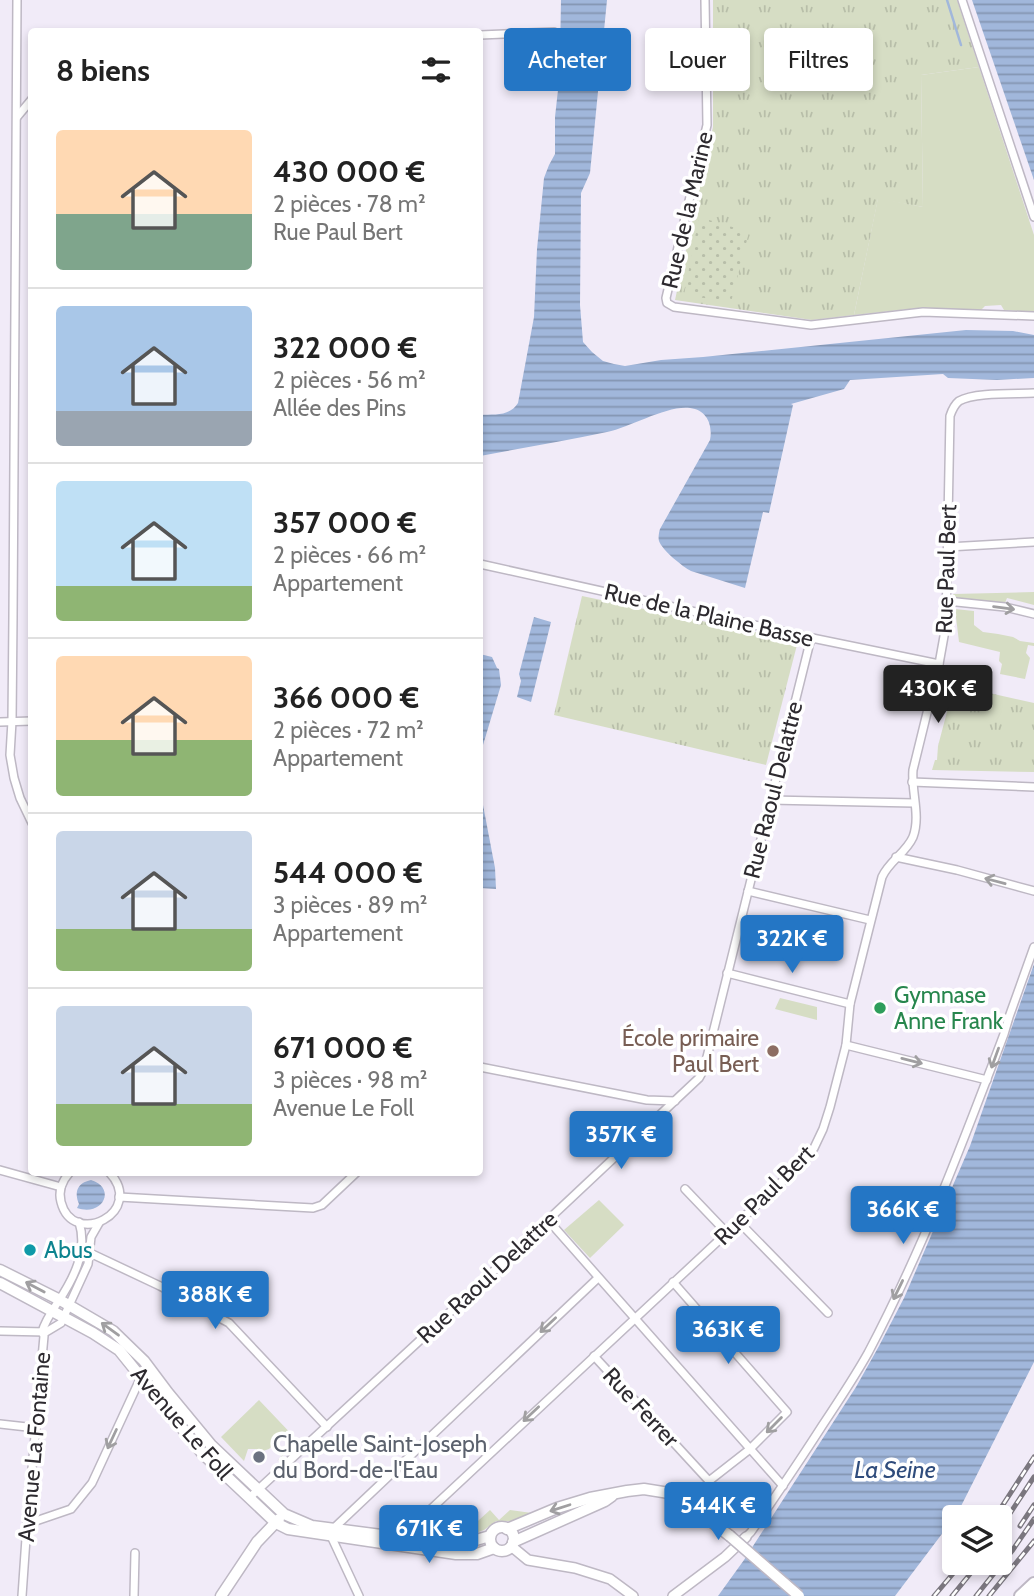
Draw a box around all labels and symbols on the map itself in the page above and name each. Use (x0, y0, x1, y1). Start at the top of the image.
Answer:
street label: Rue de la Marine (655, 129, 719, 291)
street label: Rue Paul Bert (930, 503, 962, 634)
street label: Rue de la Plaine Basse (602, 577, 816, 653)
one-way arrow (992, 602, 1015, 615)
pin: 430K € (881, 666, 995, 725)
street label: Rue Raoul Delattre (737, 698, 809, 881)
one-way arrow (984, 873, 1006, 886)
pin: 322K € (735, 916, 849, 975)
place label: Gymnase Anne Frank (894, 981, 1004, 1035)
marker: Gymnase Anne Frank (872, 1000, 888, 1016)
place label: École primaire Paul Bert (622, 1023, 759, 1078)
marker: École primaire Paul Bert (765, 1043, 781, 1059)
one-way arrow (988, 1046, 1001, 1068)
one-way arrow (900, 1055, 923, 1068)
pin: 357K € (564, 1112, 678, 1171)
street label: Rue Paul Bert (708, 1139, 820, 1251)
pin: 366K € (846, 1186, 960, 1246)
street label: Rue Raoul Delattre (411, 1205, 563, 1349)
place label: Abus (44, 1236, 93, 1264)
marker: Abus (22, 1242, 38, 1258)
pin: 388K € (158, 1272, 272, 1331)
one-way arrow (25, 1279, 46, 1293)
one-way arrow (891, 1279, 905, 1300)
pin: 363K € (671, 1306, 785, 1366)
one-way arrow (540, 1317, 557, 1334)
one-way arrow (100, 1322, 119, 1337)
street label: Avenue La Fontaine (12, 1351, 56, 1543)
street label: Avenue Le Foll (125, 1361, 239, 1486)
street label: Rue Ferrer (597, 1361, 685, 1453)
one-way arrow (523, 1406, 540, 1423)
one-way arrow (765, 1416, 782, 1433)
one-way arrow (105, 1428, 118, 1449)
place label: Chapelle Saint-Joseph du Bord-de-l'Eau (273, 1430, 487, 1484)
marker: Chapelle Saint-Joseph du Bord-de-l'Eau (251, 1449, 267, 1465)
water label: La Seine (854, 1455, 936, 1484)
pin: 544K € (661, 1482, 775, 1542)
one-way arrow (550, 1503, 572, 1515)
pin: 671K € (372, 1506, 486, 1565)

